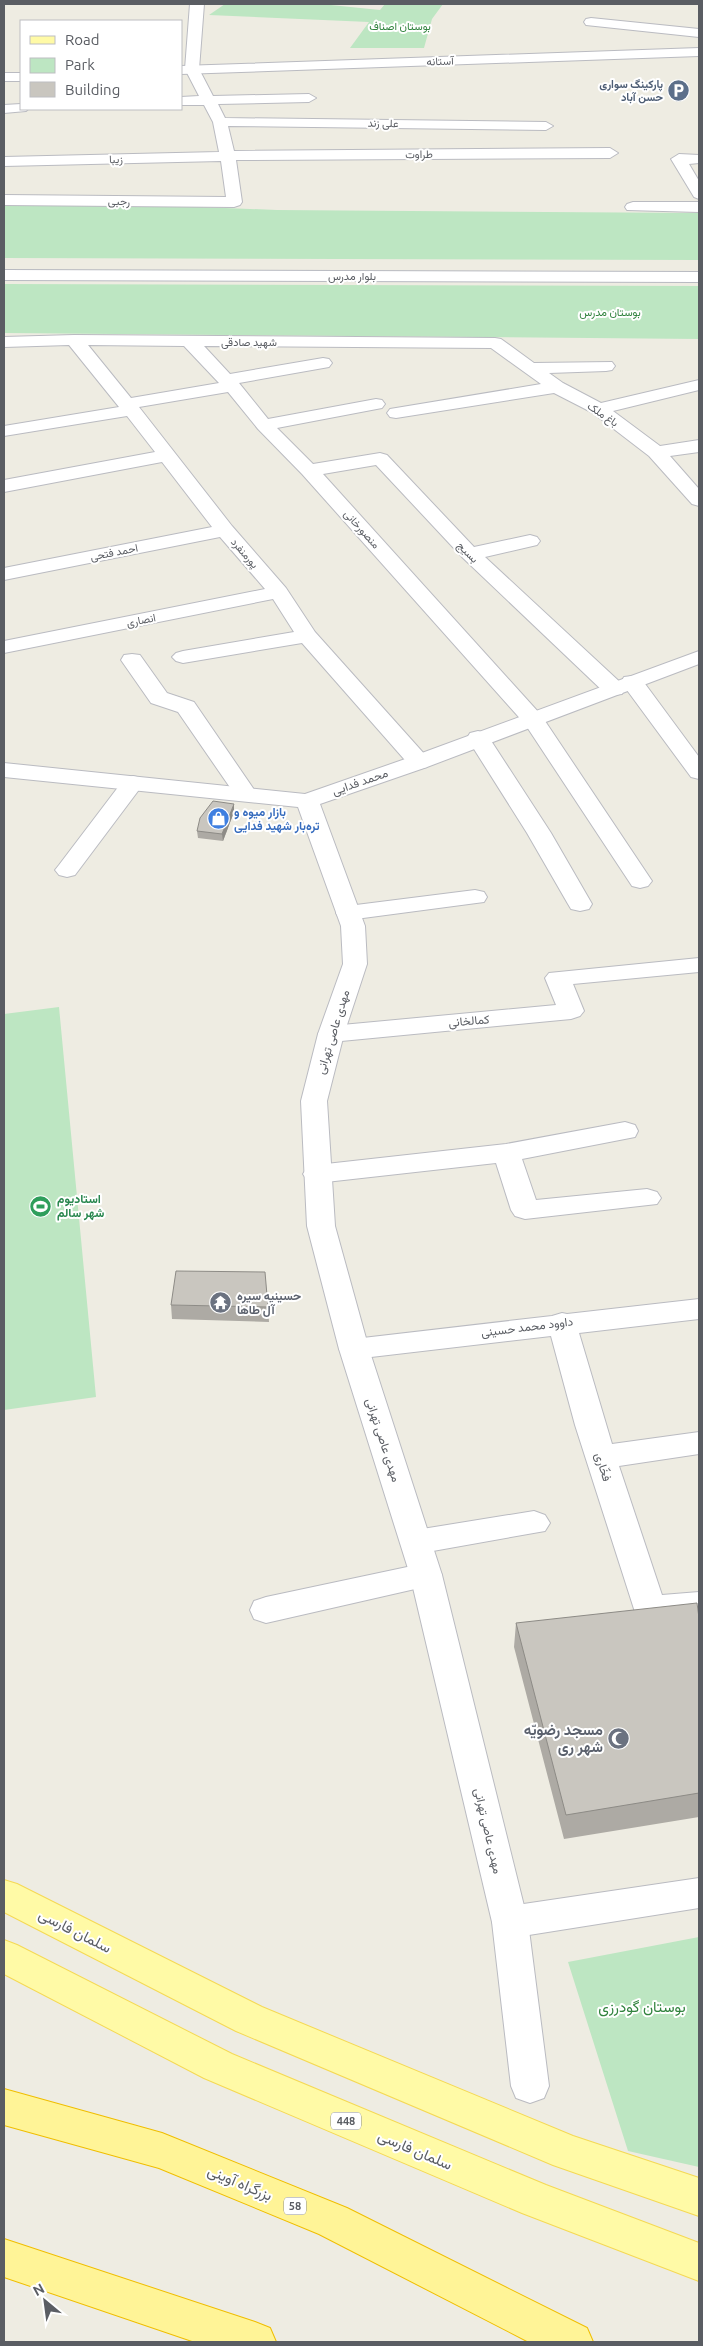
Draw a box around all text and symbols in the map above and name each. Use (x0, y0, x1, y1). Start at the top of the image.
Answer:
legend (20, 20, 182, 110)
park label: بوستان اصناف (369, 20, 431, 33)
text: Road (65, 31, 100, 48)
street label: آستانه (426, 54, 455, 67)
text: Park (65, 56, 95, 73)
place label: پارکینگ سواری حسن آباد (599, 78, 664, 104)
parking icon: پارکینگ سواری حسن آباد (667, 78, 691, 102)
text: Building (65, 81, 120, 98)
street label: علی زند (367, 117, 399, 130)
street label: طراوت (405, 148, 433, 161)
street label: زیبا (109, 153, 123, 166)
street label: رجبی (108, 195, 130, 208)
street label: بلوار مدرس (328, 270, 376, 283)
park label: بوستان مدرس (579, 306, 641, 319)
street label: شهید صادقی (221, 336, 277, 349)
street label: باغ ملک (584, 399, 621, 430)
street label: منصورخانی (341, 507, 382, 551)
street label: پورمنفرد (227, 536, 261, 572)
street label: بسیج (454, 539, 481, 566)
street label: احمد فتحی (89, 542, 139, 563)
street label: انصاری (125, 611, 157, 630)
street label: محمد فدایی (330, 766, 390, 799)
place label: بازار میوه و تره‌بار شهید فدایی (234, 805, 320, 834)
shop icon: بازار میوه و تره‌بار شهید فدایی (206, 807, 230, 831)
street label: مهدی عاصی تهرانی (314, 988, 353, 1076)
street label: کمالخانی (448, 1012, 490, 1031)
place label: استادیوم شهر سالم (57, 1192, 105, 1221)
sports icon: استادیوم شهر سالم (29, 1194, 53, 1218)
place label: حسینیه سیره آل طاها (237, 1289, 301, 1317)
temple icon: حسینیه سیره آل طاها (209, 1291, 233, 1315)
street label: داوود محمد حسینی (480, 1314, 574, 1341)
street label: مهدی عاصی تهرانی (362, 1396, 403, 1484)
street label: فخّاری (591, 1451, 615, 1483)
place label: مسجد رضویّه شهر ری (524, 1721, 603, 1756)
mosque icon: مسجد رضویّه شهر ری (607, 1727, 631, 1751)
street label: مهدی عاصی تهرانی (470, 1787, 505, 1875)
street label: سلمان فارسی (35, 1905, 114, 1958)
park label: بوستان گودرزی (598, 1998, 686, 2017)
road number: 448 (331, 2112, 361, 2130)
street label: سلمان فارسی (375, 2126, 455, 2175)
street label: بزرگراه آوینی (204, 2161, 275, 2206)
road number: 58 (284, 2198, 306, 2214)
north arrow (20, 2276, 70, 2326)
text: N (30, 2280, 47, 2299)

